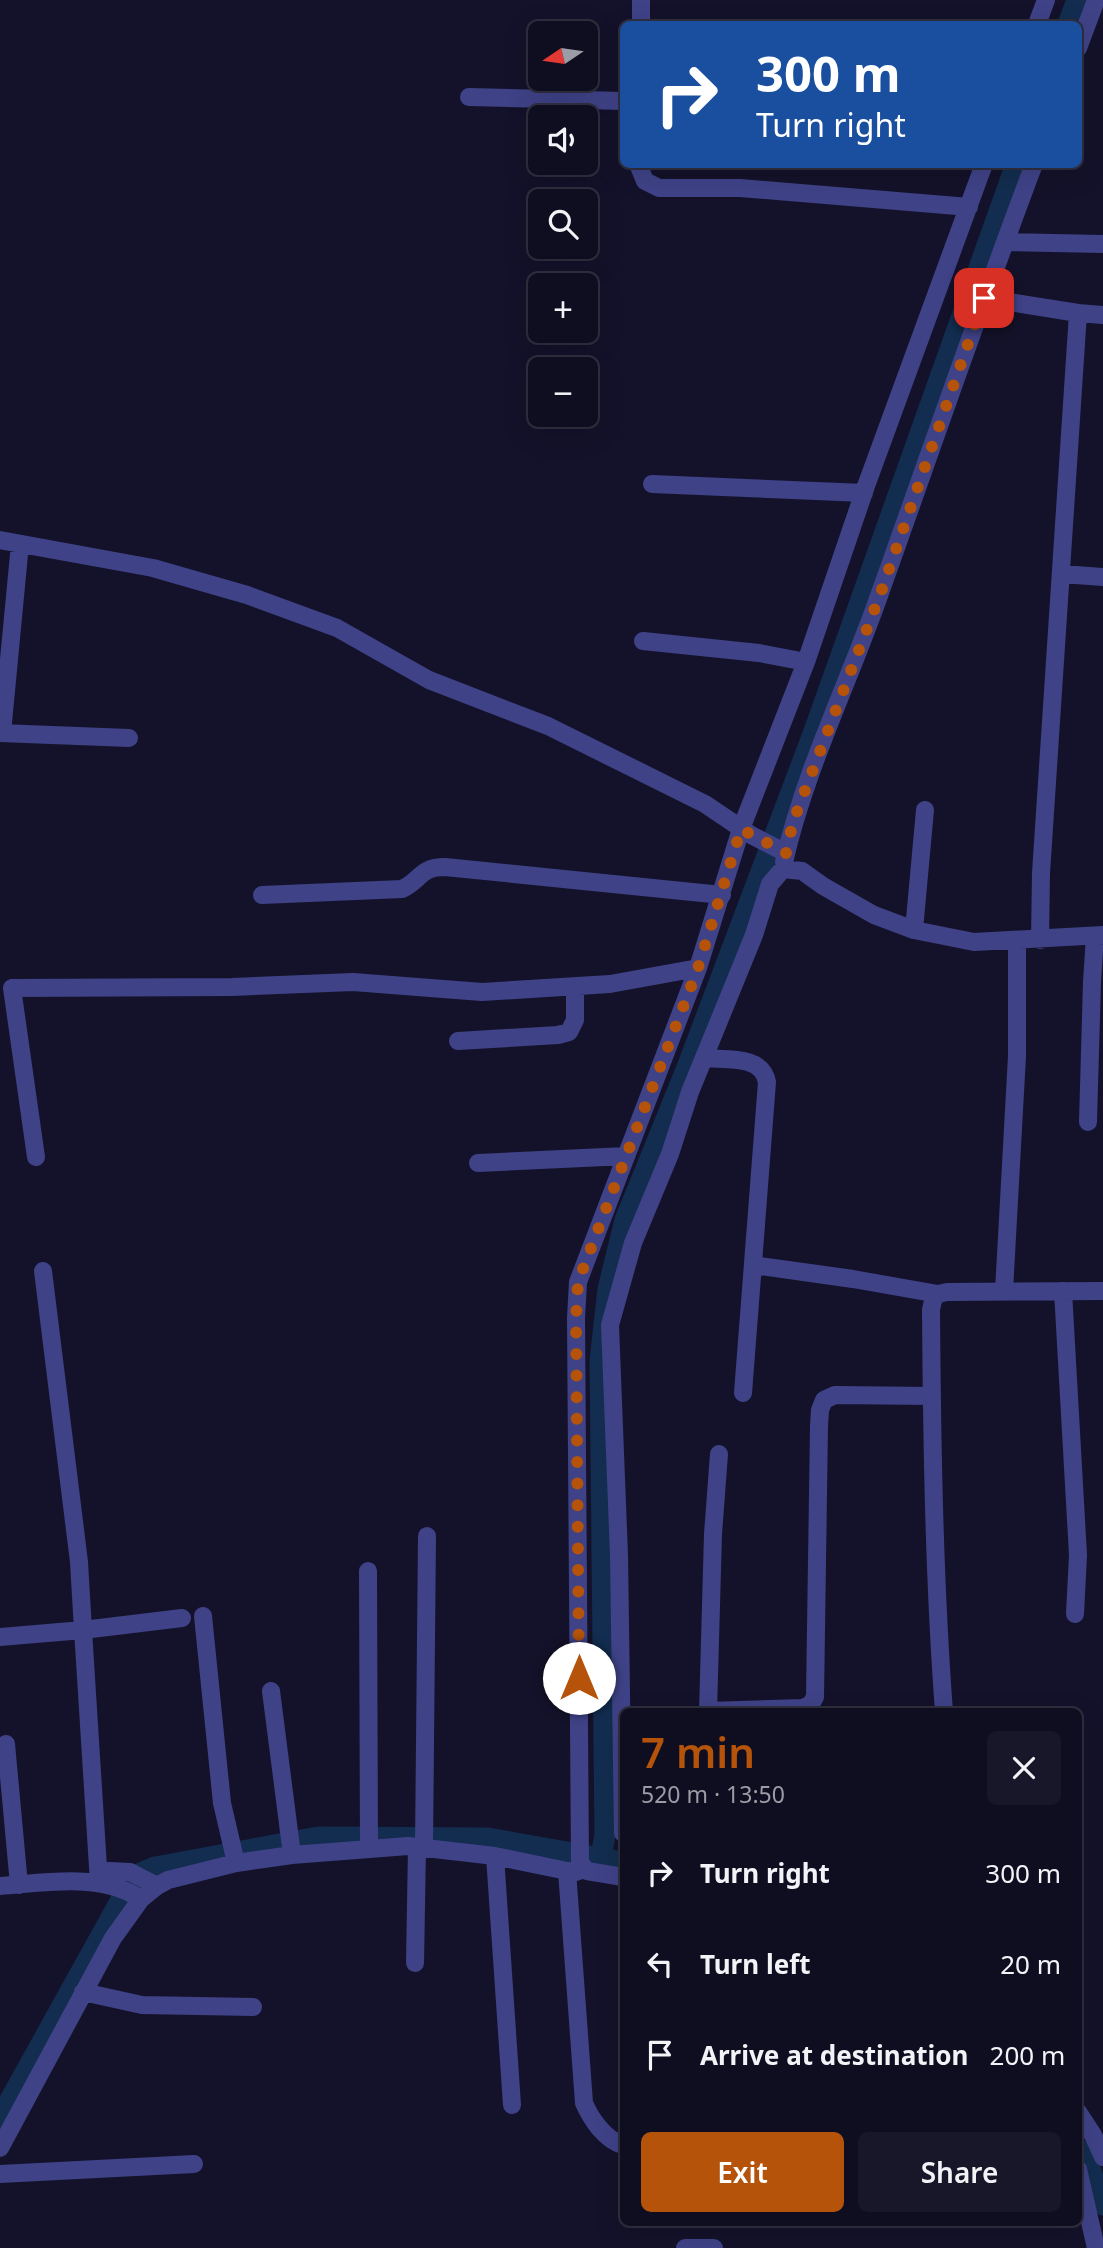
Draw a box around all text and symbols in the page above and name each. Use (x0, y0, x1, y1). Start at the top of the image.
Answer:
north arrow (528, 21, 598, 91)
map controls (528, 21, 598, 427)
text: 300 m (756, 40, 901, 106)
icon: right (641, 49, 732, 140)
text: Turn right (756, 103, 906, 146)
button: sound (528, 105, 598, 175)
button: search (528, 189, 598, 259)
pin (954, 268, 1014, 328)
button: + (528, 273, 598, 343)
icon: arrive (965, 279, 1003, 317)
button: − (528, 357, 598, 427)
position arrow (542, 1641, 616, 1715)
text: 7 min (641, 1723, 755, 1780)
button: close (987, 1731, 1061, 1805)
text: 520 m · 13:50 (641, 1778, 785, 1810)
icon: right (641, 1854, 679, 1892)
text: Turn right (700, 1855, 830, 1891)
text: 300 m (985, 1855, 1061, 1891)
icon: left (641, 1945, 679, 1983)
text: Turn left (700, 1946, 811, 1982)
text: 20 m (1000, 1946, 1061, 1982)
icon: arrive (641, 2036, 679, 2074)
text: Arrive at destination (700, 2037, 969, 2073)
text: 200 m (990, 2037, 1065, 2073)
button: Exit (641, 2132, 844, 2212)
button: Share (858, 2132, 1061, 2212)

